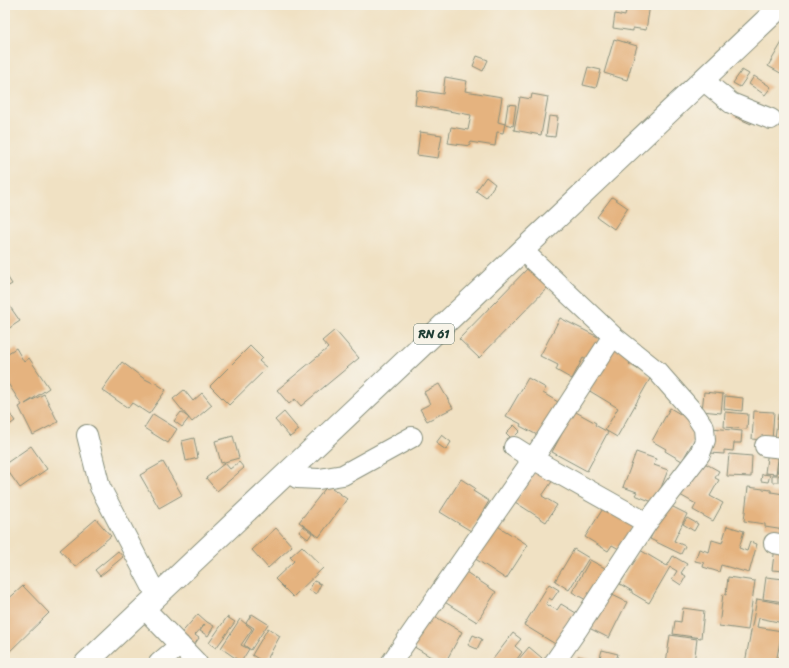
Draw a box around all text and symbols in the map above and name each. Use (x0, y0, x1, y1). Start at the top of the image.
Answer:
road number: RN 61 (414, 324, 454, 344)

